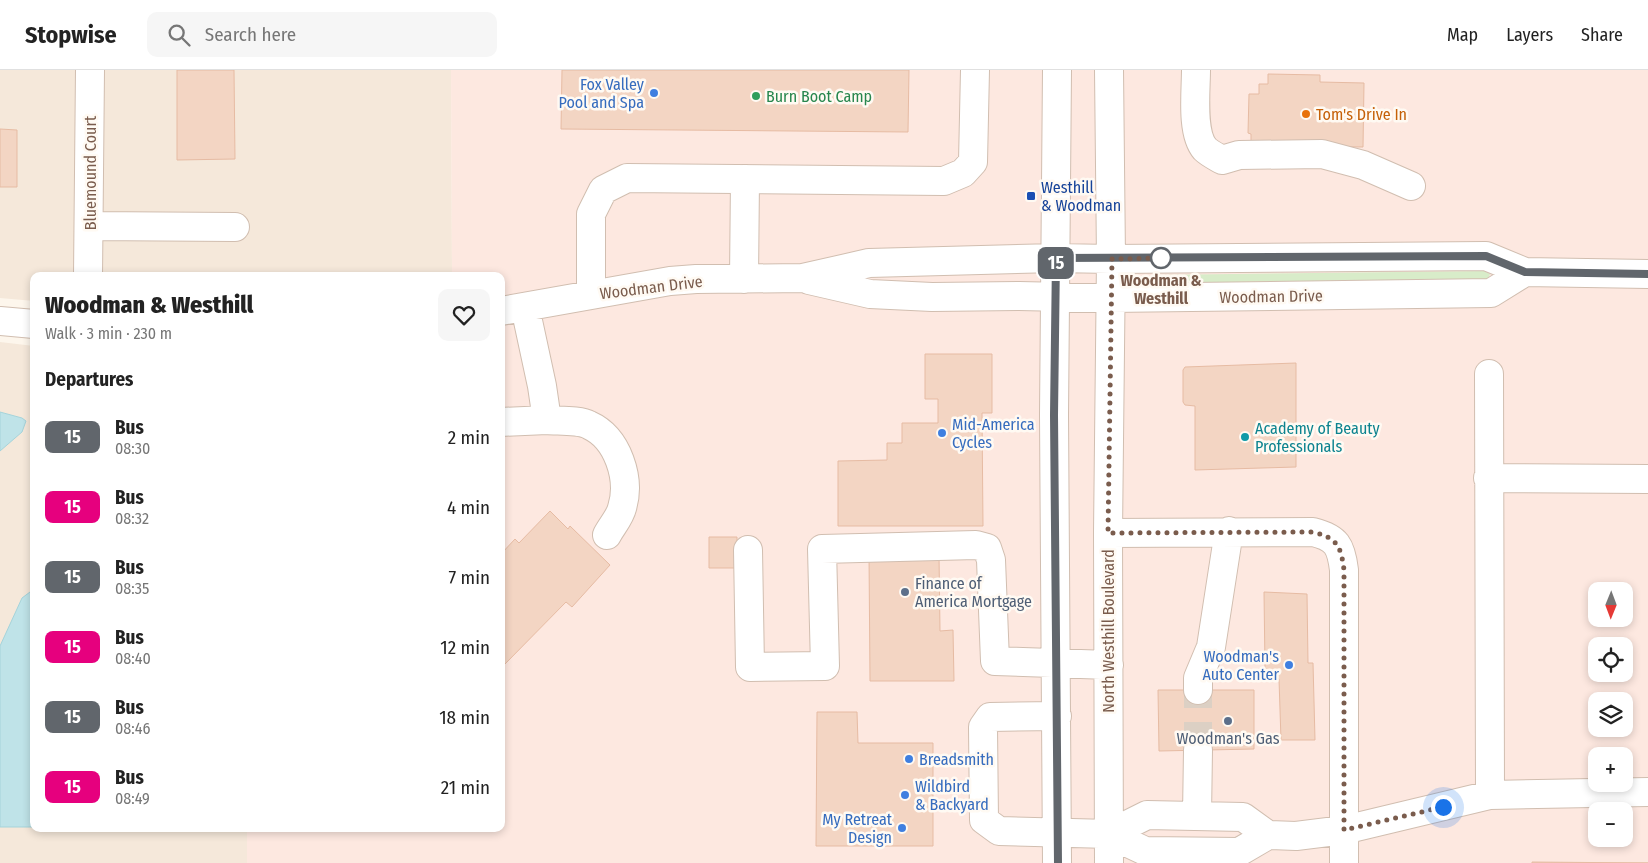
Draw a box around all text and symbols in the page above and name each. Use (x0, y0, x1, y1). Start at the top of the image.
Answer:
search box (147, 12, 497, 57)
text: Stopwise (25, 21, 117, 49)
icon: search (165, 21, 193, 49)
text: Search here (205, 23, 296, 46)
text: Map (1447, 24, 1478, 46)
text: Layers (1506, 24, 1553, 46)
text: Share (1581, 24, 1623, 46)
place label: Fox Valley Pool and Spa (559, 75, 645, 112)
marker: Fox Valley Pool and Spa (648, 87, 660, 99)
place label: Burn Boot Camp (766, 87, 872, 106)
marker: Burn Boot Camp (750, 90, 762, 102)
place label: Tom's Drive In (1316, 105, 1407, 124)
marker: Tom's Drive In (1300, 108, 1312, 120)
street label: Bluemound Court (81, 115, 100, 230)
place label: Westhill & Woodman (1041, 178, 1121, 215)
marker: Westhill & Woodman (1025, 190, 1037, 202)
line badge: 15 (1034, 247, 1078, 279)
marker: Woodman & Westhill (1150, 247, 1172, 269)
text: 15 (1048, 252, 1064, 274)
place label: Woodman & Westhill (1121, 271, 1201, 308)
street label: Woodman Drive (599, 272, 704, 303)
street label: Woodman Drive (1219, 286, 1323, 307)
button: heart (438, 289, 490, 341)
text: Woodman & Westhill (45, 291, 254, 319)
text: Walk · 3 min · 230 m (45, 324, 172, 343)
text: Departures (45, 368, 133, 391)
place label: Mid-America Cycles (952, 415, 1035, 452)
text: Bus (115, 416, 144, 439)
place label: Academy of Beauty Professionals (1255, 419, 1380, 456)
text: 15 (64, 426, 81, 448)
text: 2 min (448, 426, 490, 449)
marker: Mid-America Cycles (936, 427, 948, 439)
marker: Academy of Beauty Professionals (1239, 431, 1251, 443)
text: 08:30 (115, 439, 150, 458)
text: Bus (115, 486, 144, 509)
text: 15 (64, 496, 81, 518)
text: 4 min (447, 496, 490, 519)
text: 08:32 (115, 509, 149, 528)
street label: North Westhill Boulevard (1099, 549, 1118, 713)
text: Bus (115, 556, 144, 579)
text: 15 (64, 566, 81, 588)
text: 7 min (448, 566, 490, 589)
place label: Finance of America Mortgage (915, 574, 1032, 611)
text: 08:35 (115, 579, 149, 598)
north arrow (1588, 582, 1632, 628)
map controls (1588, 582, 1633, 847)
marker: Finance of America Mortgage (899, 586, 911, 598)
text: Bus (115, 626, 144, 649)
text: 15 (64, 636, 81, 658)
text: 12 min (440, 636, 490, 659)
button: locate (1588, 637, 1633, 682)
place label: Woodman's Auto Center (1202, 647, 1279, 684)
text: 08:40 (115, 649, 151, 668)
marker: Woodman's Auto Center (1283, 659, 1295, 671)
button: layers (1588, 692, 1633, 737)
text: Bus (115, 696, 144, 719)
text: 15 (64, 706, 81, 728)
text: 18 min (439, 706, 490, 729)
marker: Woodman's Gas (1222, 715, 1234, 727)
text: 08:46 (115, 719, 150, 738)
place label: Woodman's Gas (1176, 729, 1280, 748)
button: + (1588, 747, 1633, 792)
place label: Breadsmith (919, 750, 994, 769)
marker: Breadsmith (903, 753, 915, 765)
text: Bus (115, 766, 144, 789)
text: 15 (64, 776, 81, 798)
text: 21 min (441, 776, 490, 799)
place label: Wildbird & Backyard (915, 777, 989, 814)
text: 08:49 (115, 789, 150, 808)
marker: Wildbird & Backyard (899, 789, 911, 801)
your location (1431, 795, 1456, 820)
button: − (1588, 802, 1633, 847)
place label: My Retreat Design (822, 810, 893, 847)
marker: My Retreat Design (896, 822, 908, 834)

